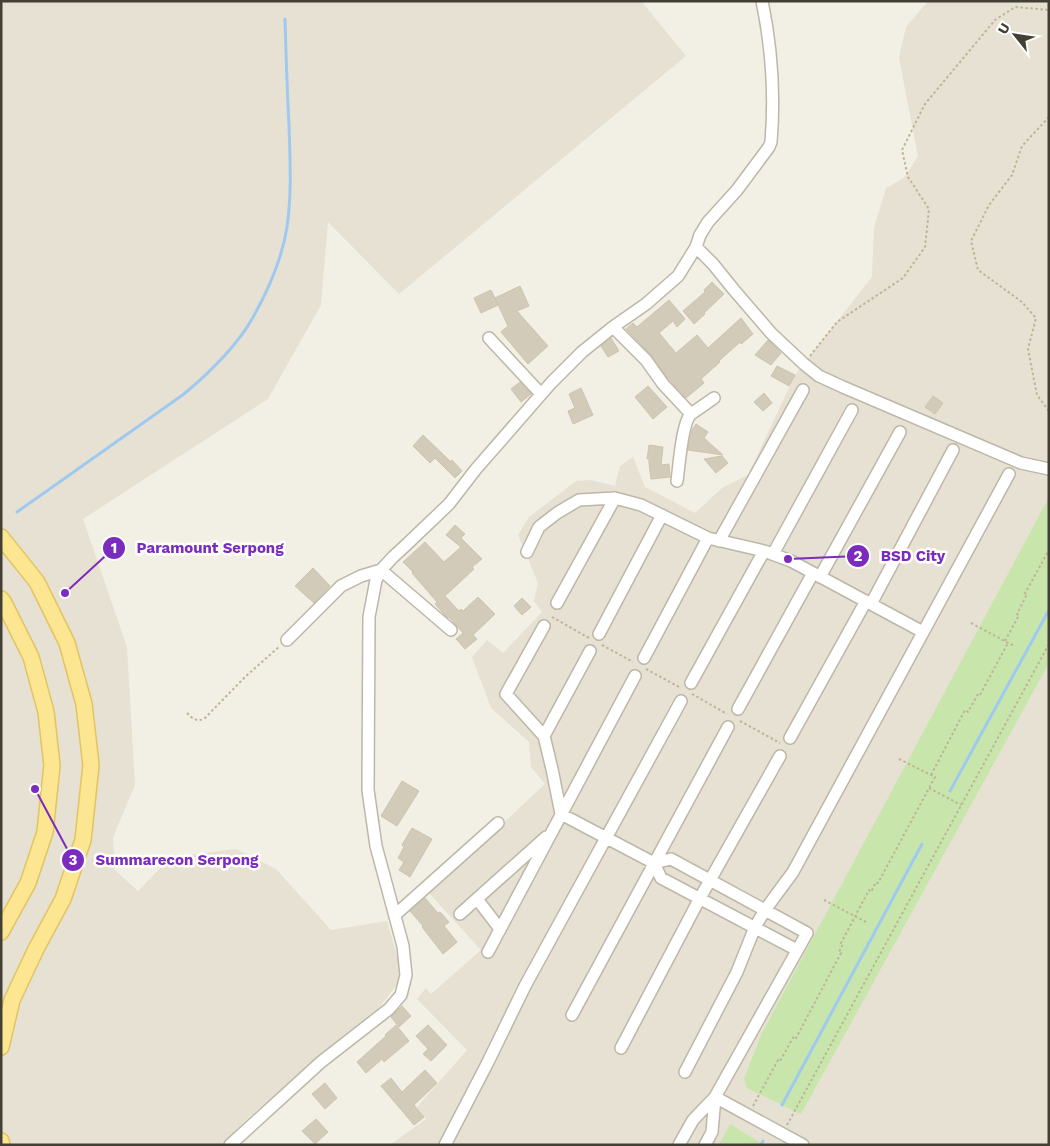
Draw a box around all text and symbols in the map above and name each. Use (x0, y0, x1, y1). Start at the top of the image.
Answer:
north arrow (990, 10, 1040, 60)
text: U (994, 20, 1013, 37)
callout: Paramount Serpong (102, 533, 294, 563)
text: 1 (111, 539, 117, 557)
text: Paramount Serpong (136, 539, 284, 557)
callout: BSD City (846, 541, 955, 571)
text: 2 (854, 547, 863, 565)
text: BSD City (881, 547, 946, 565)
callout: Summarecon Serpong (60, 845, 268, 875)
text: 3 (69, 851, 78, 869)
text: Summarecon Serpong (96, 851, 259, 869)

